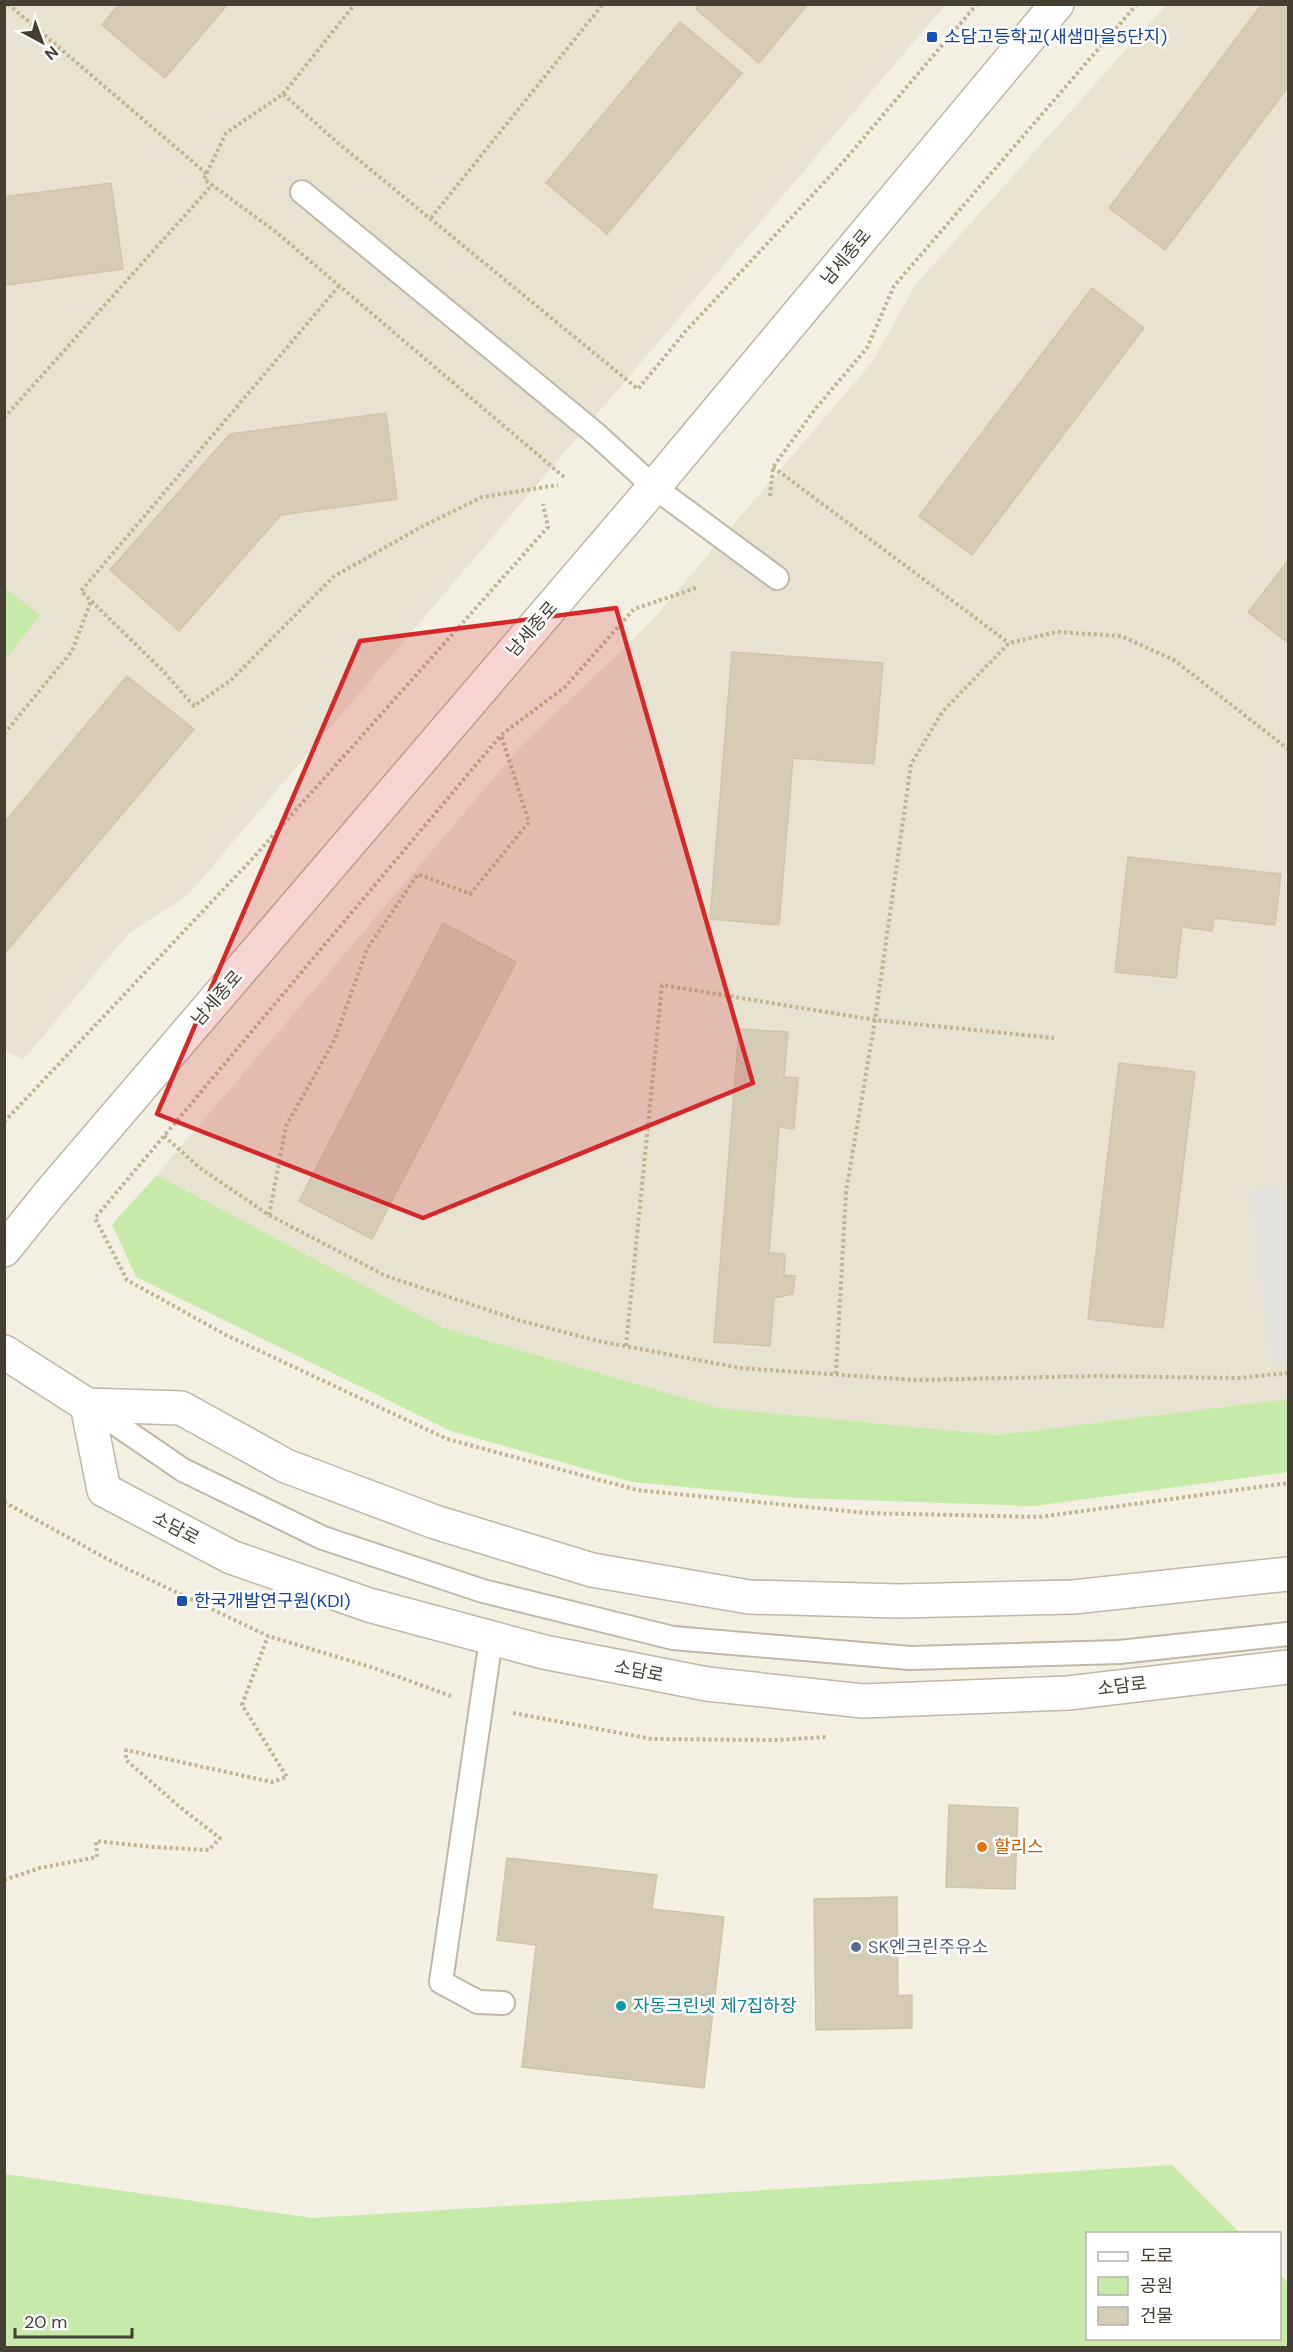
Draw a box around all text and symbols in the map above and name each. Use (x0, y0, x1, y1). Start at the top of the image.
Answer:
north arrow (12, 12, 72, 72)
place label: 소담고등학교(새샘마을5단지) (944, 25, 1167, 49)
marker: 소담고등학교(새샘마을5단지) (925, 30, 939, 44)
text: N (40, 41, 63, 65)
street label: 남세종로 (816, 224, 876, 290)
street label: 남세종로 (501, 596, 563, 662)
street label: 남세종로 (186, 965, 248, 1031)
street label: 소담로 (148, 1506, 204, 1550)
place label: 한국개발연구원(KDI) (194, 1589, 350, 1613)
marker: 한국개발연구원(KDI) (175, 1594, 189, 1608)
street label: 소담로 (612, 1654, 666, 1688)
street label: 소담로 (1096, 1671, 1148, 1701)
place label: 할리스 (994, 1835, 1044, 1859)
marker: 할리스 (975, 1840, 989, 1854)
place label: SK엔크린주유소 (868, 1935, 988, 1959)
marker: SK엔크린주유소 (849, 1940, 863, 1954)
place label: 자동크린넷 제7집하장 (633, 1994, 796, 2018)
marker: 자동크린넷 제7집하장 (614, 1999, 628, 2013)
legend (1086, 2232, 1281, 2340)
text: 도로 (1140, 2244, 1173, 2268)
text: 공원 (1140, 2274, 1173, 2298)
scale bar (15, 2301, 132, 2339)
text: 건물 (1140, 2304, 1173, 2328)
text: 20 m (24, 2310, 67, 2334)

